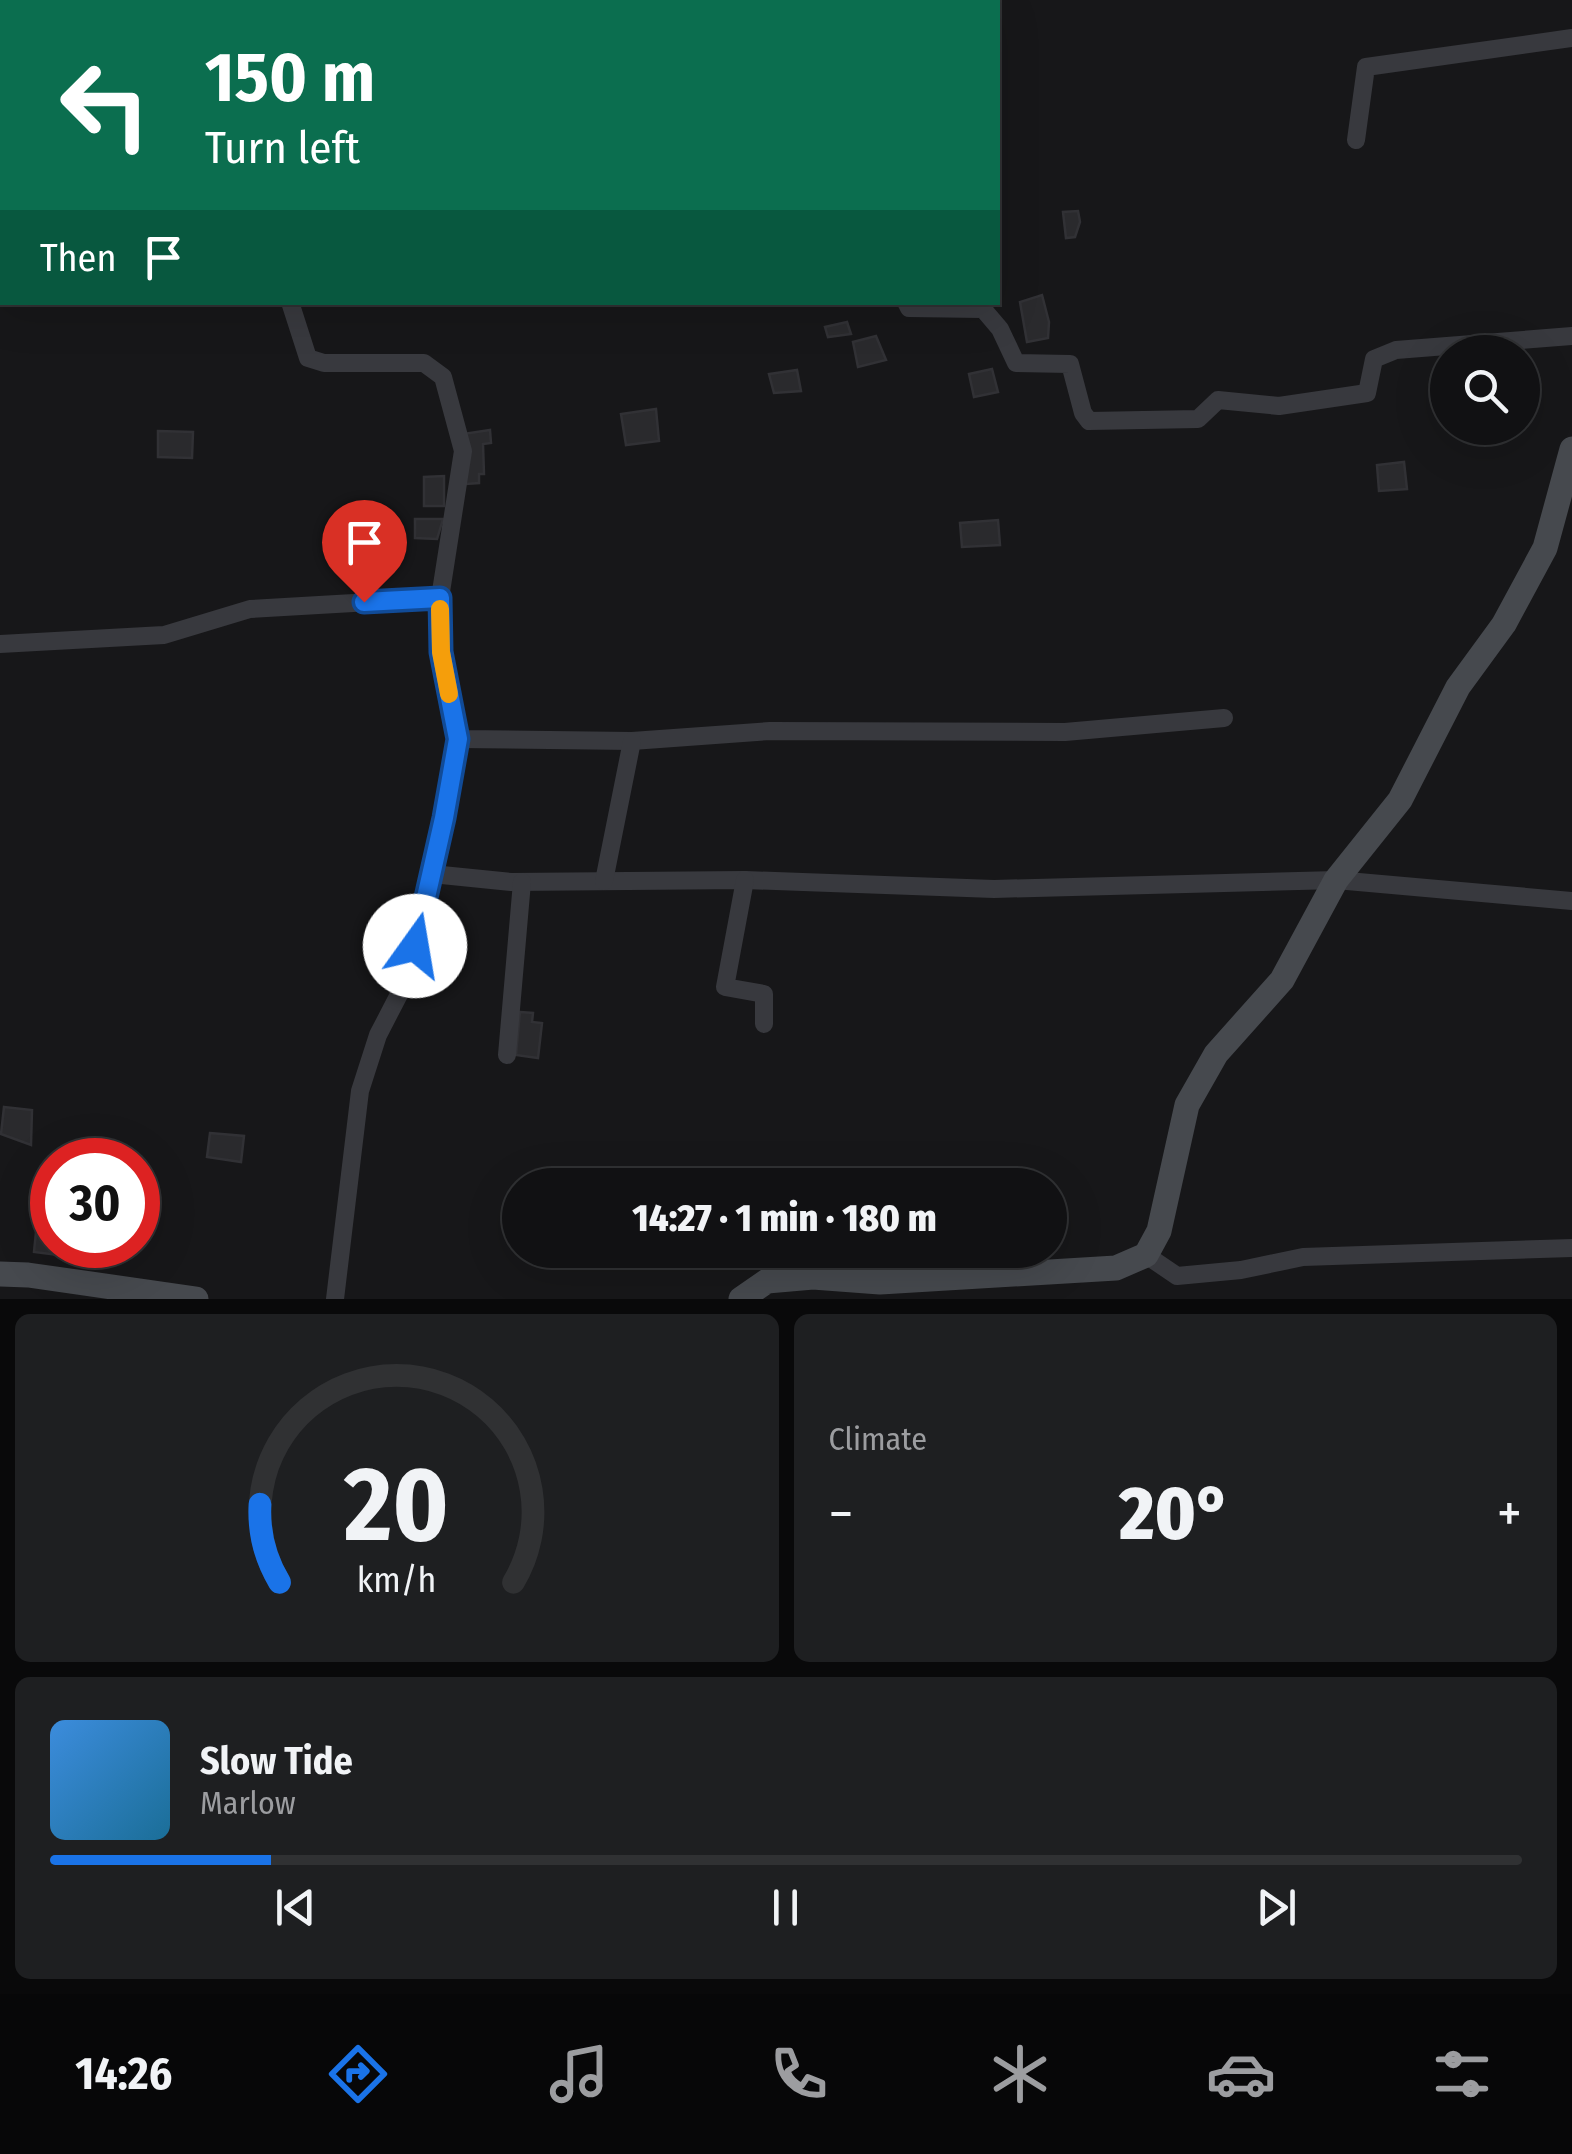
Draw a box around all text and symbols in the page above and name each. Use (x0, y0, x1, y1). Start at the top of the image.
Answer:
text: 150 m (205, 36, 375, 120)
icon: left (40, 40, 170, 170)
text: Turn left (205, 121, 360, 175)
icon: arrive (136, 230, 191, 285)
text: Then (40, 235, 116, 281)
map controls (1430, 335, 1540, 445)
button: search (1430, 335, 1540, 445)
pin (322, 500, 407, 603)
icon: arrive (337, 515, 392, 570)
position arrow (363, 894, 467, 998)
speed limit sign: 30 (30, 1138, 160, 1268)
text: 14:27 · 1 min · 180 m (632, 1195, 937, 1241)
text: Climate (829, 1420, 927, 1458)
text: 20 (343, 1443, 449, 1568)
text: 20° (1119, 1469, 1231, 1559)
text: − (829, 1481, 853, 1547)
text: + (1497, 1481, 1522, 1547)
text: km/h (357, 1559, 437, 1601)
text: Slow Tide (200, 1738, 353, 1784)
text: Marlow (200, 1784, 296, 1822)
icon: previous (268, 1880, 323, 1935)
icon: pause (758, 1880, 813, 1935)
icon: next (1249, 1880, 1304, 1935)
icon: directions (323, 2039, 393, 2109)
icon: music (544, 2039, 614, 2109)
icon: phone (764, 2039, 834, 2109)
icon: climate (985, 2039, 1055, 2109)
icon: car (1206, 2039, 1276, 2109)
icon: filters (1427, 2039, 1497, 2109)
text: 14:26 (75, 2047, 172, 2101)

